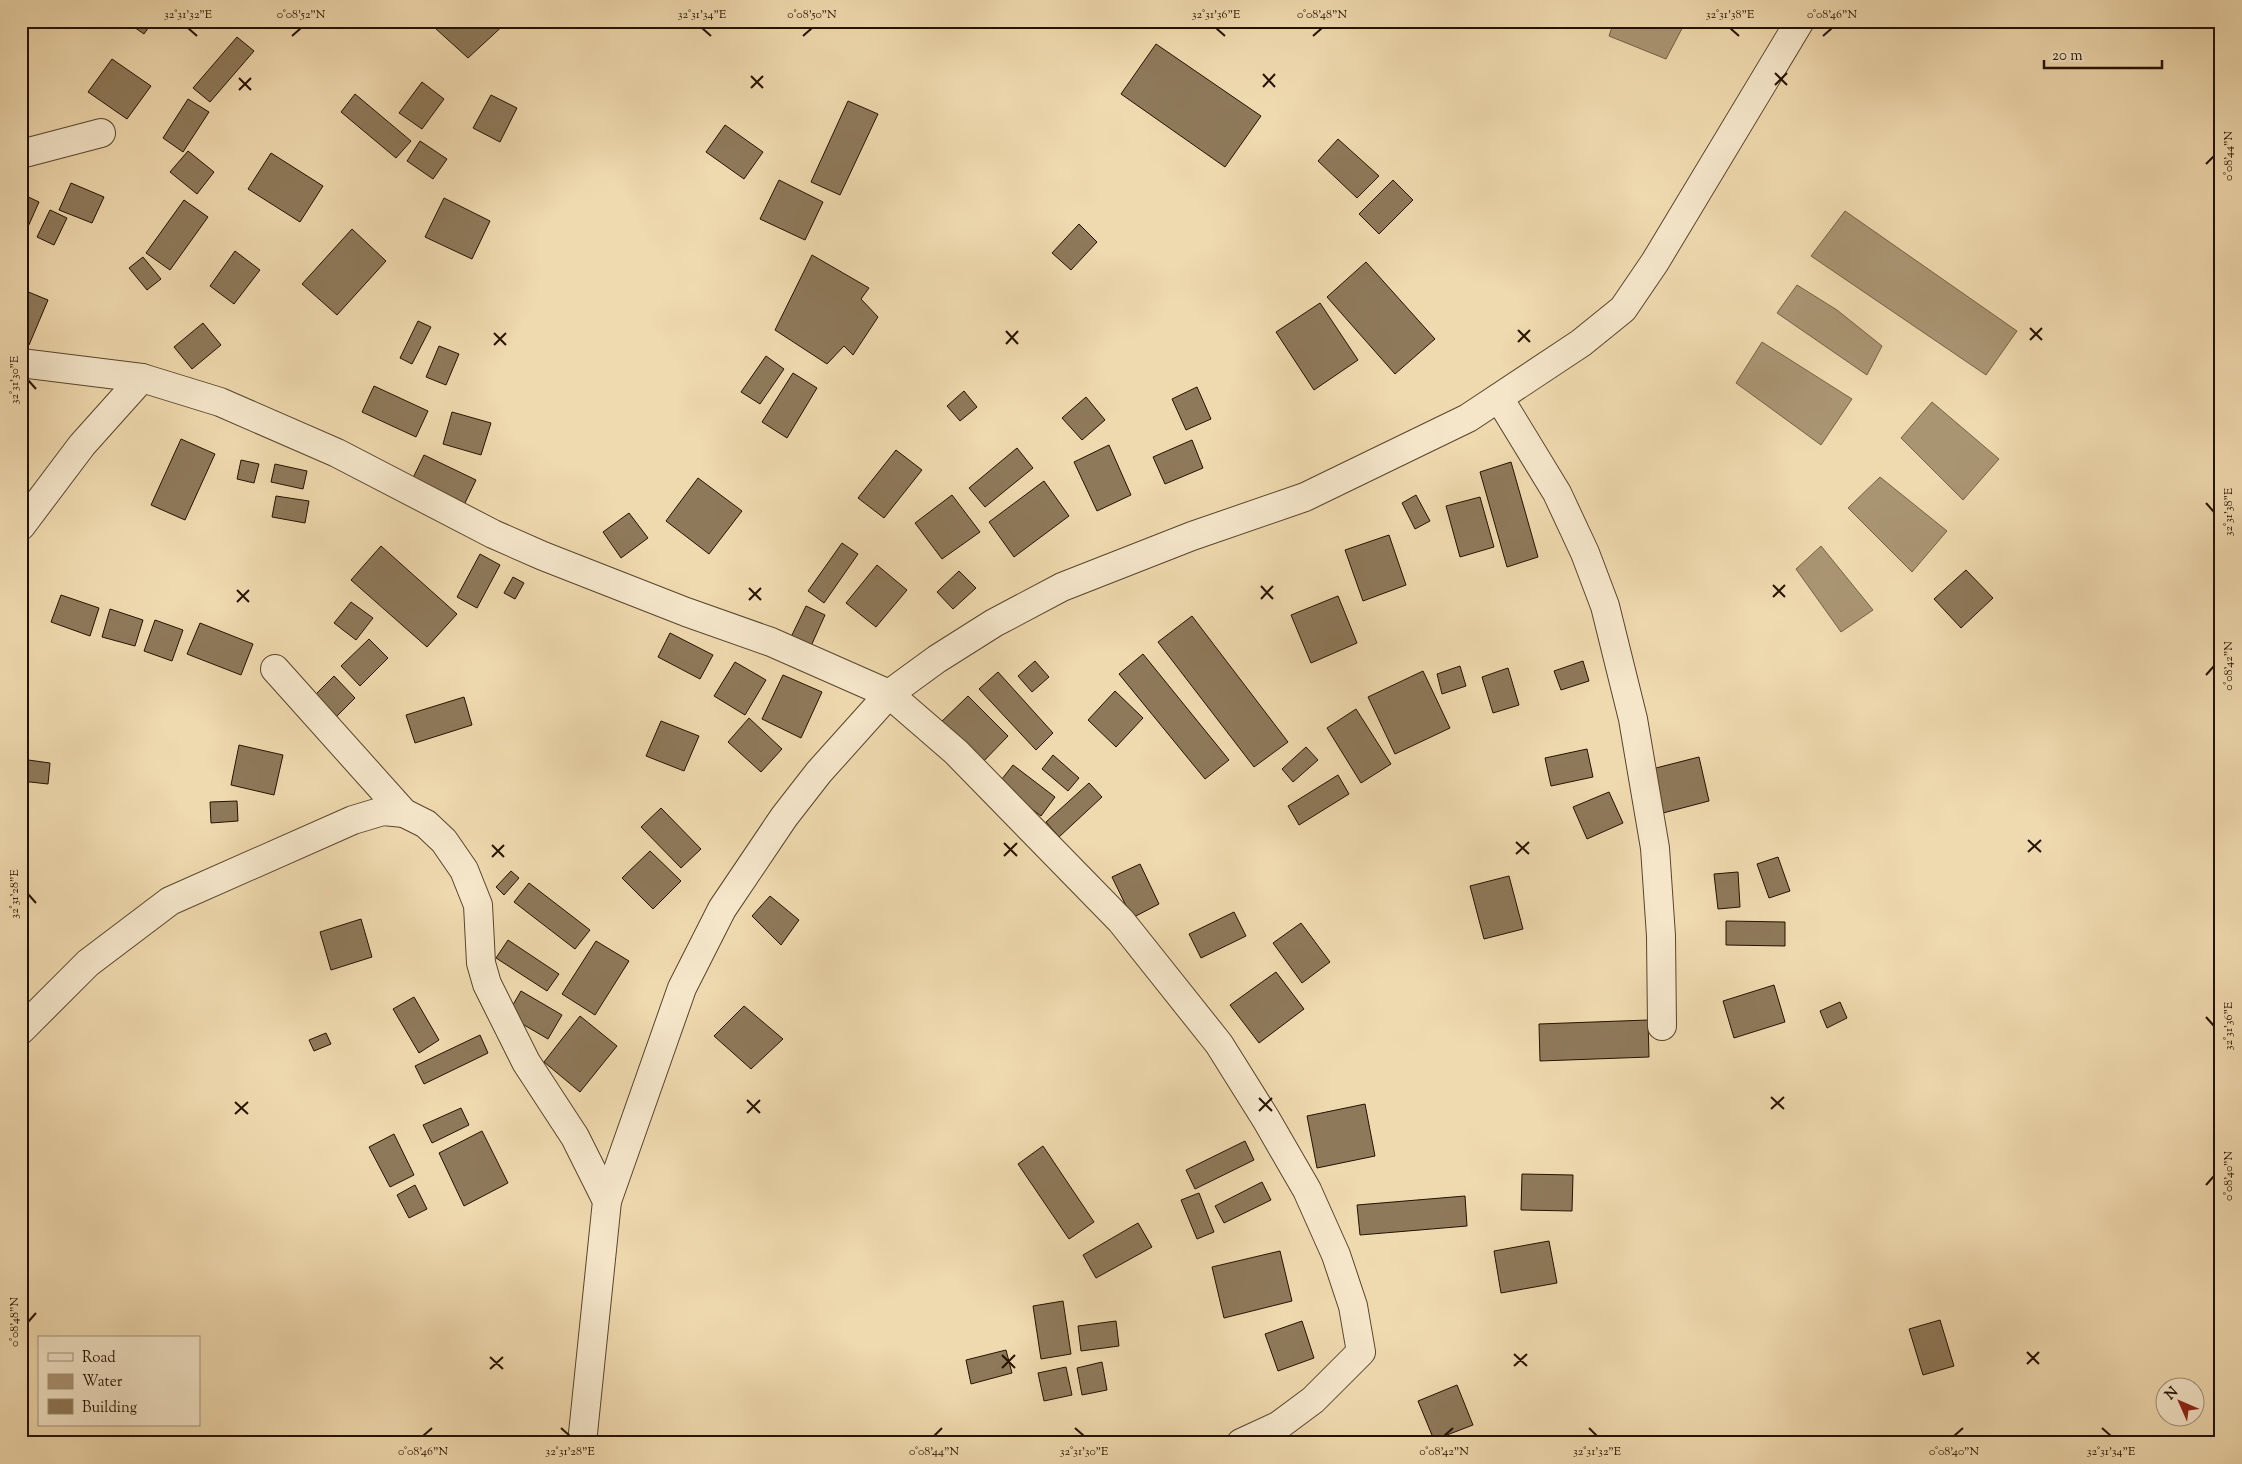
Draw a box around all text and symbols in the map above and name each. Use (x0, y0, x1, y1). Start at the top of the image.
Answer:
text: 32°31'32"E (164, 6, 213, 24)
text: 0°08'52"N (277, 6, 326, 24)
text: 32°31'34"E (678, 6, 727, 24)
text: 0°08'50"N (787, 6, 837, 24)
text: 32°31'36"E (1192, 6, 1241, 24)
text: 0°08'48"N (1297, 6, 1347, 24)
text: 32°31'38"E (1706, 6, 1755, 24)
text: 0°08'46"N (1807, 6, 1857, 24)
scale bar (2044, 38, 2162, 70)
text: 20 m (2052, 46, 2083, 67)
text: 0°08'44"N (2220, 131, 2238, 181)
text: 32°31'30"E (6, 355, 24, 404)
text: 32°31'38"E (2220, 487, 2238, 536)
text: 0°08'42"N (2220, 641, 2238, 691)
text: 32°31'28"E (6, 869, 24, 919)
text: 32°31'36"E (2220, 1001, 2238, 1050)
text: 0°08'40"N (2220, 1151, 2238, 1201)
text: 0°08'48"N (6, 1297, 24, 1347)
legend (38, 1336, 200, 1426)
text: Road (82, 1348, 116, 1369)
text: Water (82, 1372, 123, 1393)
north arrow (2154, 1376, 2204, 1426)
text: N (2161, 1383, 2183, 1405)
text: Building (82, 1398, 137, 1419)
text: 0°08'46"N (398, 1443, 448, 1461)
text: 32°31'28"E (545, 1443, 595, 1461)
text: 0°08'44"N (909, 1443, 959, 1461)
text: 32°31'30"E (1060, 1443, 1109, 1461)
text: 0°08'42"N (1419, 1443, 1469, 1461)
text: 32°31'32"E (1573, 1443, 1622, 1461)
text: 0°08'40"N (1929, 1443, 1979, 1461)
text: 32°31'34"E (2087, 1443, 2136, 1461)

